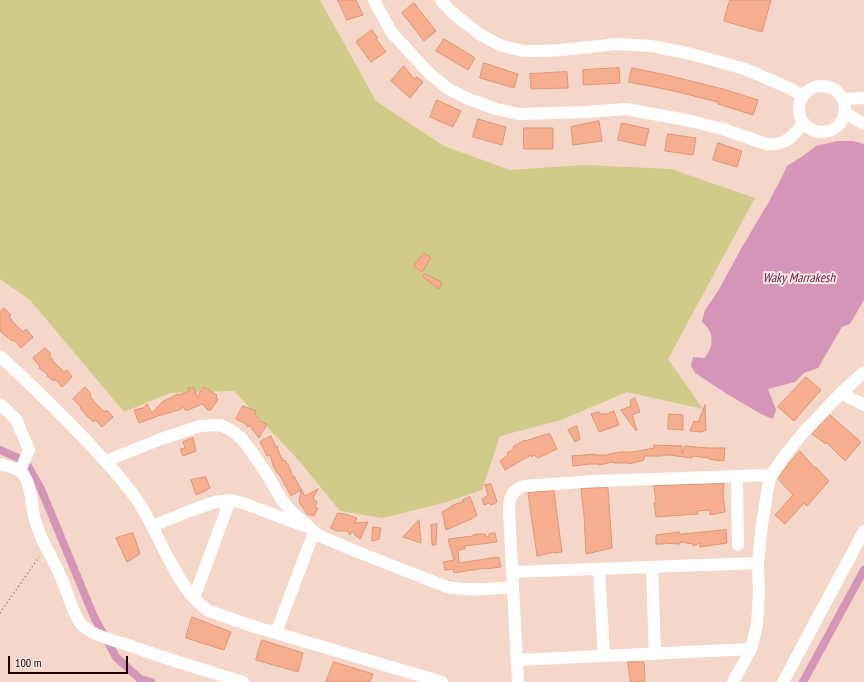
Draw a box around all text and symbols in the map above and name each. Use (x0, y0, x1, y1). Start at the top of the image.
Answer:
water label: Waky Marrakesh (763, 270, 835, 286)
scale bar (10, 648, 130, 674)
text: 100 m (15, 655, 42, 670)

